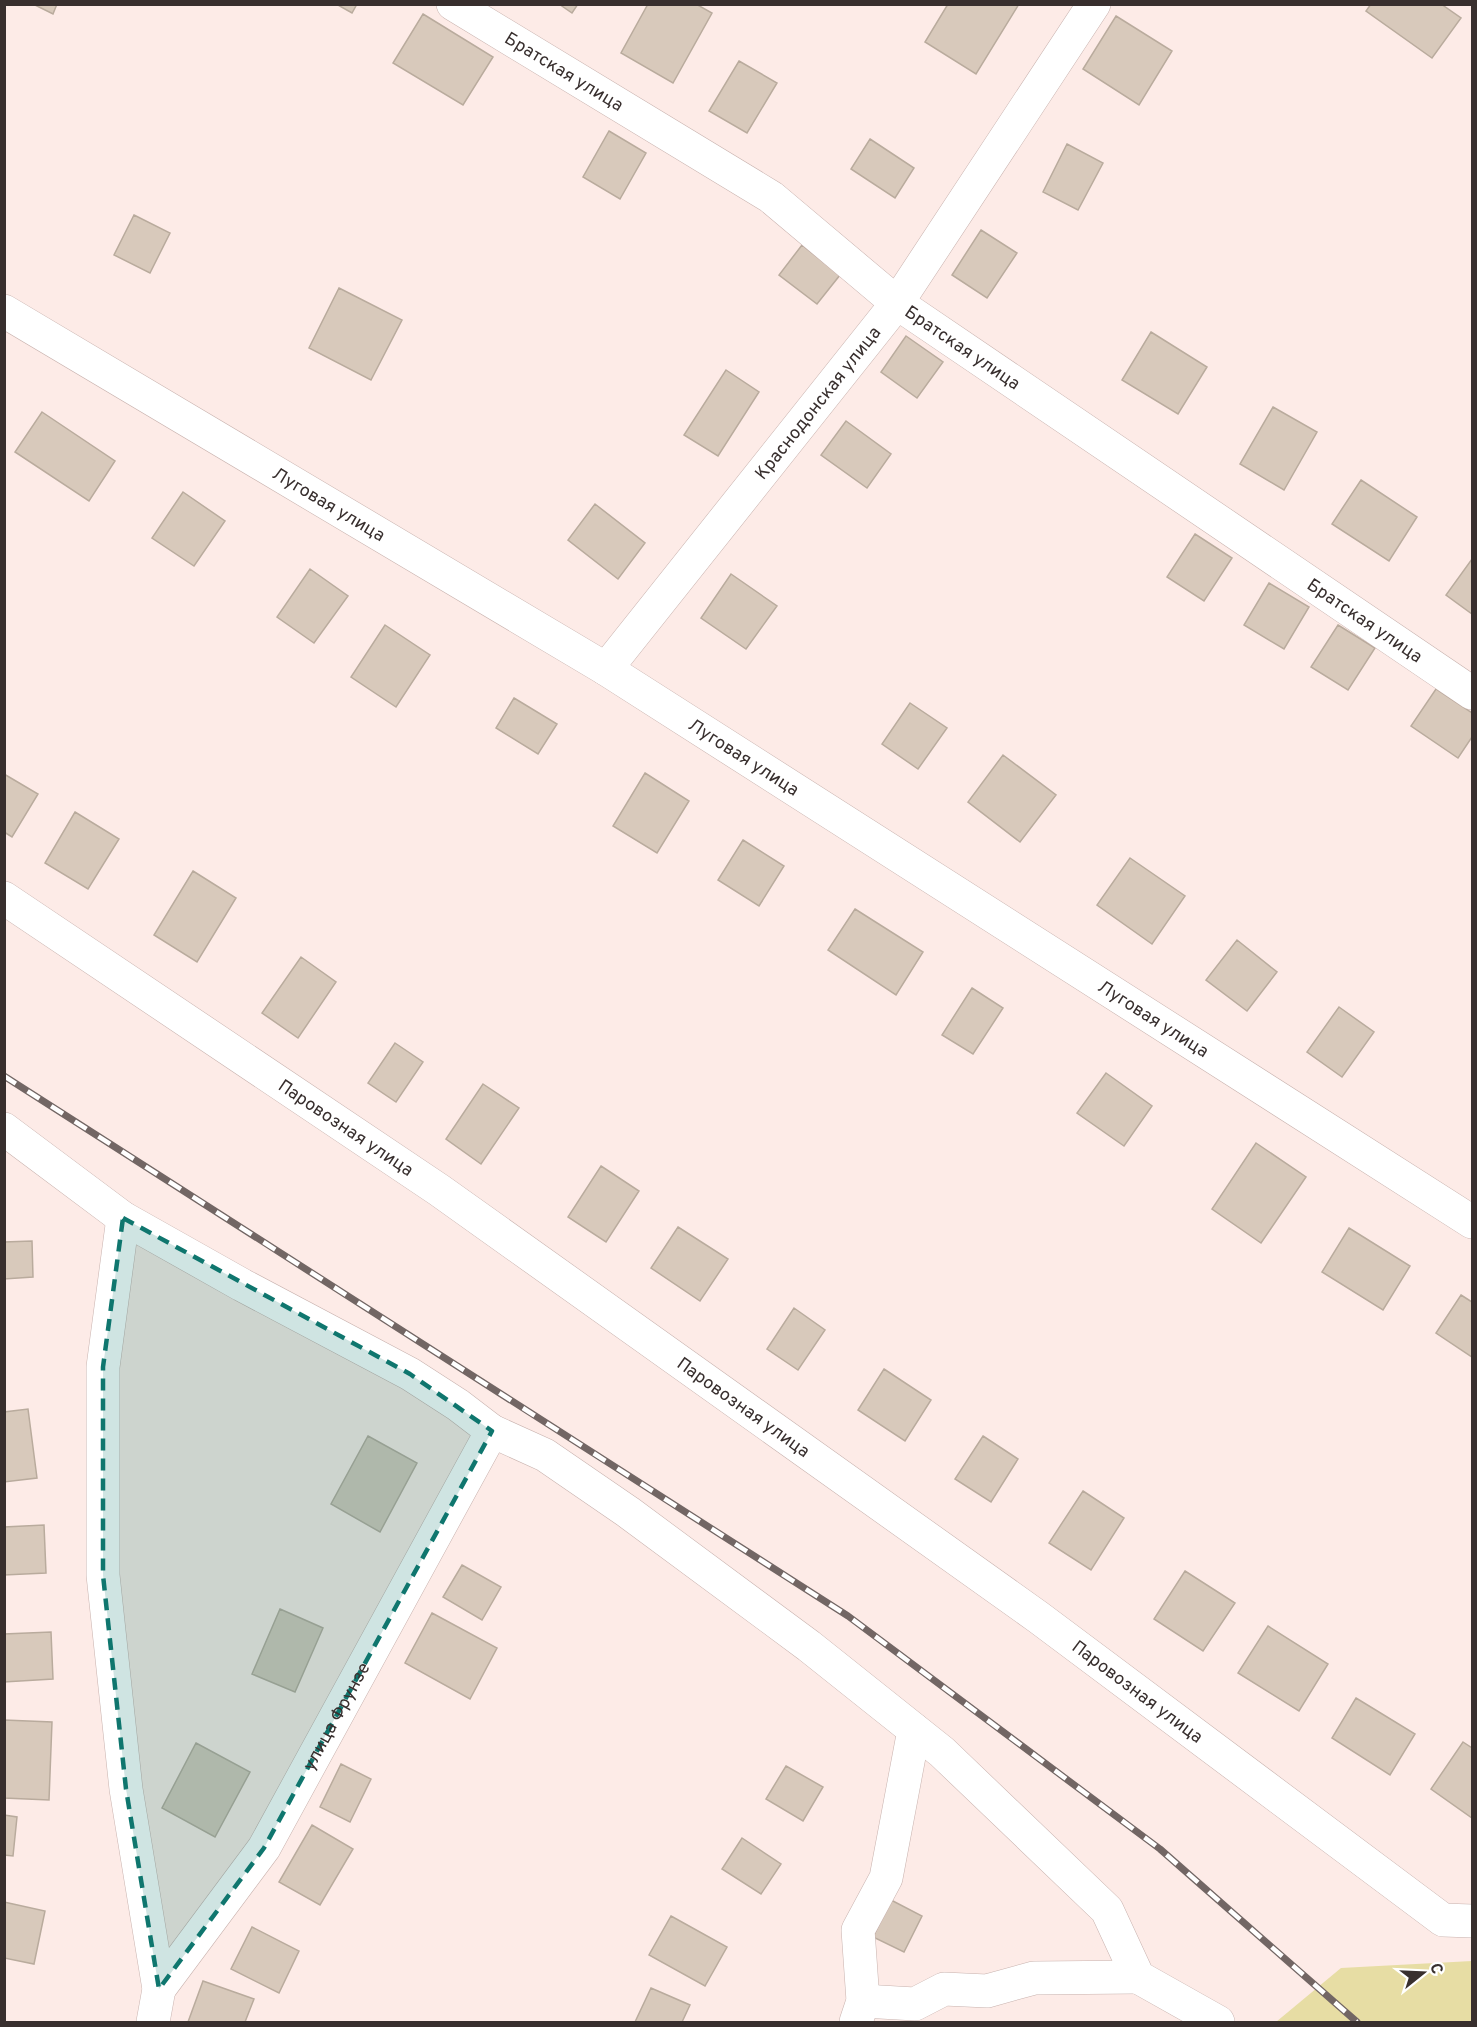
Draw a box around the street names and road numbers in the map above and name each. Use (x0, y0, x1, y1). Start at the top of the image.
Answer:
street label: Братская улица (500, 28, 627, 118)
street label: Братская улица (900, 301, 1024, 396)
street label: Краснодонская улица (751, 322, 887, 485)
street label: Луговая улица (268, 463, 389, 548)
street label: Братская улица (1302, 574, 1426, 669)
street label: Луговая улица (683, 714, 803, 802)
street label: Луговая улица (1093, 976, 1213, 1064)
street label: Паровозная улица (273, 1075, 417, 1183)
street label: Паровозная улица (672, 1353, 814, 1464)
street label: Паровозная улица (1066, 1636, 1207, 1749)
street label: улица Фрунзе (299, 1659, 376, 1775)

